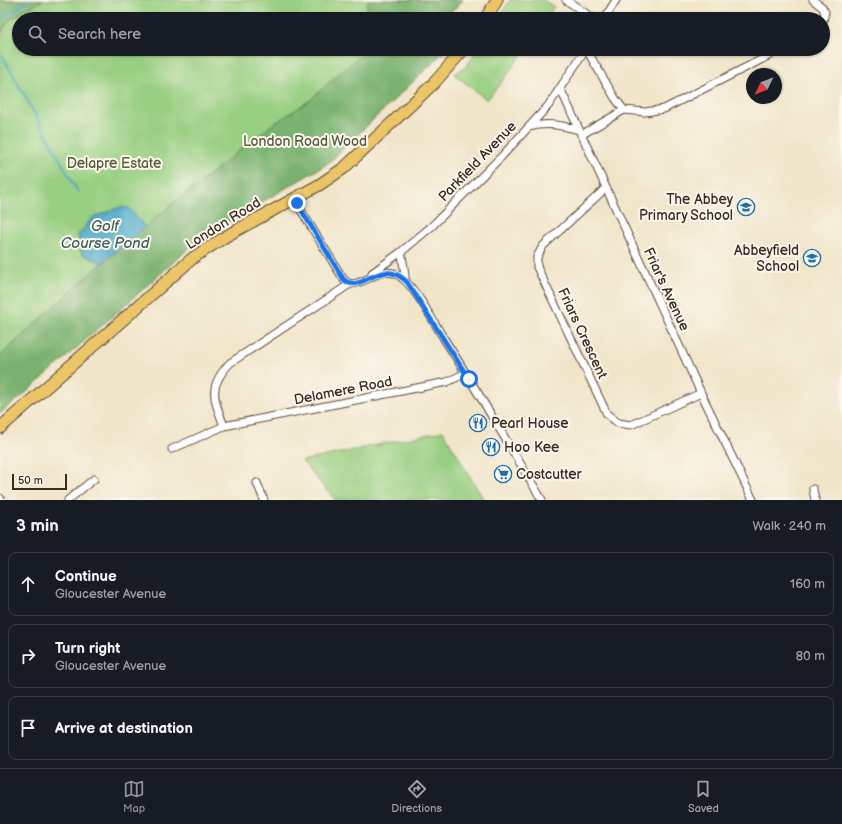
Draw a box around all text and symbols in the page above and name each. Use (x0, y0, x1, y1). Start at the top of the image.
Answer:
search box (12, 12, 830, 56)
icon: search (26, 23, 48, 45)
text: Search here (58, 25, 141, 44)
north arrow (746, 68, 782, 104)
street label: Parkfield Avenue (435, 118, 520, 205)
park label: London Road Wood (243, 133, 367, 150)
park label: Delapre Estate (67, 155, 161, 172)
place label: The Abbey Primary School (639, 191, 734, 224)
street label: London Road (183, 194, 264, 253)
route end (288, 194, 306, 212)
school or university icon: The Abbey Primary School (736, 197, 756, 217)
water label: Golf Course Pond (61, 217, 150, 253)
place label: Abbeyfield School (734, 242, 799, 275)
street label: Friar's Avenue (640, 245, 693, 334)
school or university icon: Abbeyfield School (802, 248, 822, 268)
street label: Friars Crescent (554, 285, 611, 382)
route start (460, 370, 478, 388)
street label: Delamere Road (292, 373, 394, 408)
restaurant icon: Pearl House (468, 413, 488, 433)
place label: Pearl House (491, 415, 569, 432)
restaurant icon: Hoo Kee (481, 437, 501, 457)
place label: Hoo Kee (504, 439, 559, 456)
supermarket icon: Costcutter (493, 464, 513, 484)
place label: Costcutter (516, 466, 582, 483)
scale bar (12, 472, 67, 491)
text: 50 m (18, 474, 43, 487)
text: 3 min (16, 516, 59, 536)
text: Walk · 240 m (752, 518, 826, 534)
text: Continue (55, 567, 117, 586)
icon: ahead (17, 573, 39, 595)
text: 160 m (790, 576, 825, 592)
text: Gloucester Avenue (55, 586, 166, 602)
text: Turn right (55, 639, 120, 658)
icon: right (17, 645, 39, 667)
text: 80 m (796, 648, 825, 664)
text: Gloucester Avenue (55, 658, 166, 674)
icon: arrive (17, 717, 39, 739)
text: Arrive at destination (55, 719, 193, 738)
tab: Map (123, 778, 145, 815)
tab: Directions (391, 778, 442, 815)
tab: Saved (688, 778, 719, 815)

